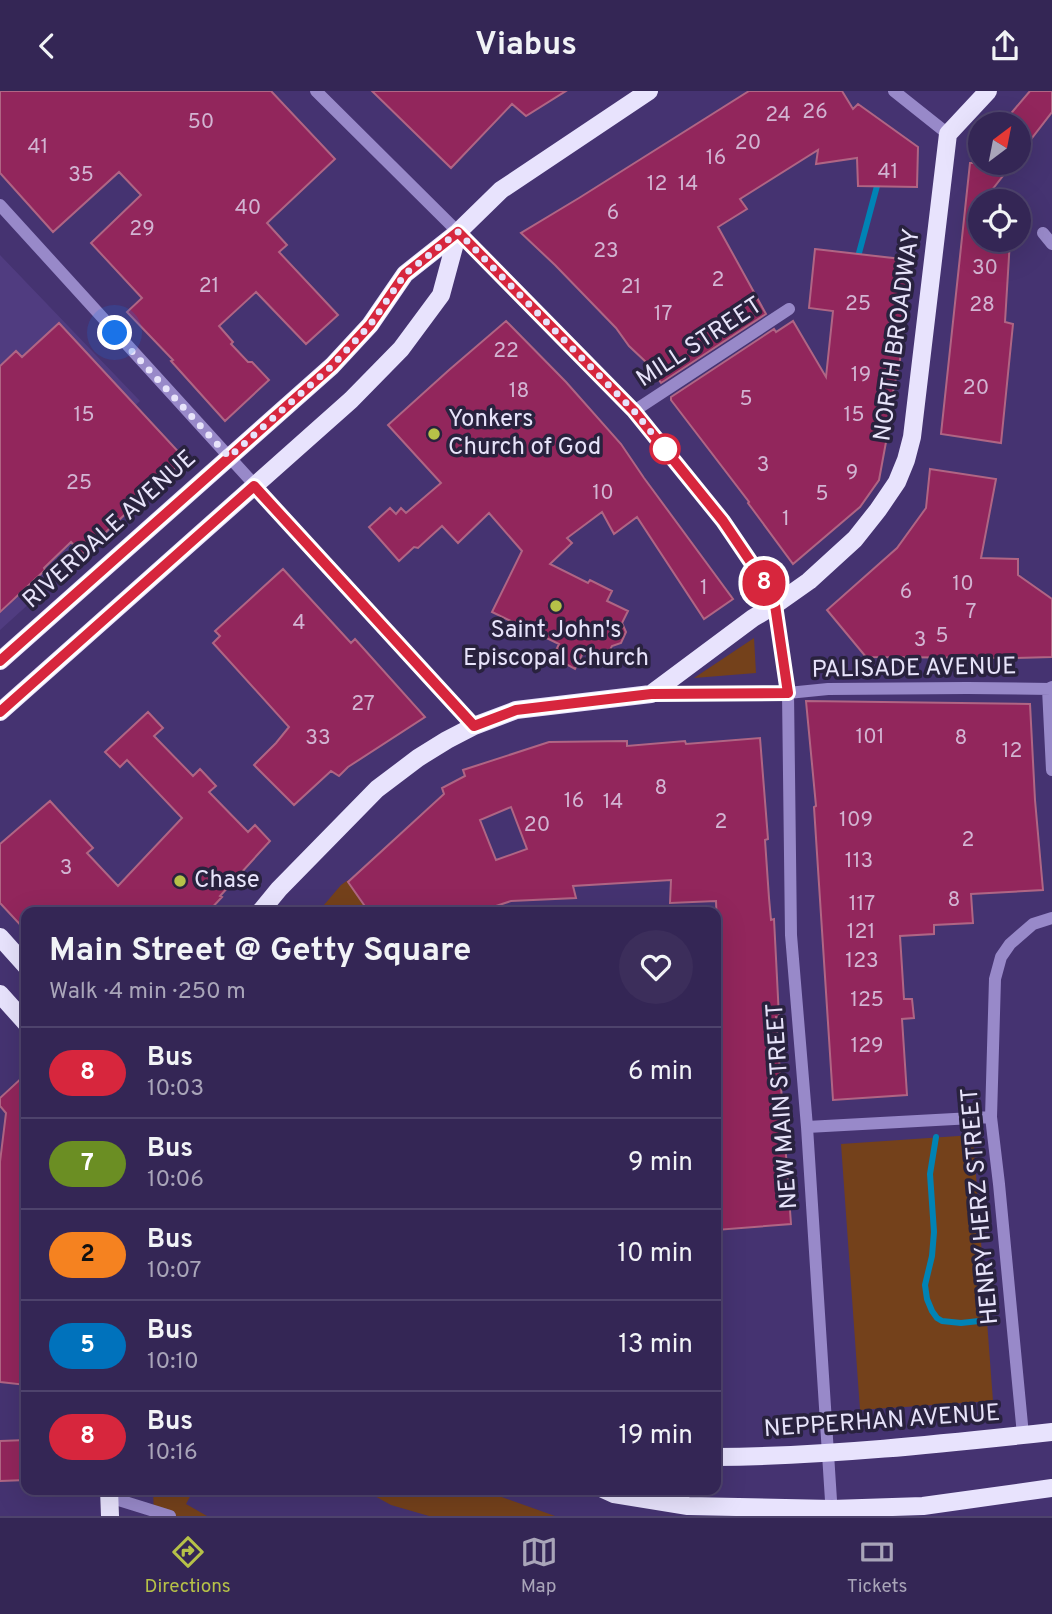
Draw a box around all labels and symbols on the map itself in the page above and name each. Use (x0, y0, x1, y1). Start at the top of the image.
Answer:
house number: 26 (802, 99, 828, 126)
house number: 24 (765, 102, 791, 129)
house number: 50 (188, 109, 214, 136)
north arrow (968, 112, 1031, 175)
house number: 20 (735, 130, 761, 157)
house number: 41 (28, 134, 48, 161)
house number: 16 (706, 145, 726, 172)
house number: 41 (878, 159, 898, 186)
house number: 35 (68, 162, 94, 189)
house number: 12 (647, 171, 667, 198)
house number: 14 (678, 171, 698, 198)
house number: 40 (235, 195, 261, 222)
house number: 6 (607, 200, 619, 227)
house number: 29 (129, 216, 155, 243)
street label: NORTH BROADWAY (868, 227, 928, 443)
house number: 23 (593, 238, 619, 265)
house number: 30 (972, 255, 998, 282)
house number: 2 (712, 267, 724, 294)
house number: 21 (199, 273, 219, 300)
house number: 21 (621, 274, 641, 301)
street label: MILL STREET (631, 291, 769, 395)
house number: 25 (845, 291, 871, 318)
house number: 28 (969, 292, 995, 319)
house number: 17 (654, 301, 672, 328)
your location (97, 315, 132, 350)
house number: 22 (493, 338, 519, 365)
house number: 19 (851, 362, 871, 389)
house number: 20 (963, 375, 989, 402)
house number: 18 (509, 378, 529, 405)
house number: 5 (739, 386, 753, 413)
house number: 15 (74, 402, 94, 429)
house number: 15 (844, 402, 864, 429)
place label: Yonkers Church of God (448, 405, 601, 463)
marker: Yonkers Church of God (426, 426, 442, 442)
unlabelled marker (650, 434, 680, 464)
street label: RIVERDALE AVENUE (17, 444, 203, 616)
house number: 3 (757, 452, 769, 479)
house number: 9 (846, 460, 858, 487)
house number: 25 (66, 470, 92, 497)
house number: 10 (592, 480, 614, 507)
house number: 5 (815, 481, 829, 508)
house number: 1 (782, 506, 790, 533)
line badge: 8 (741, 560, 787, 606)
house number: 10 (952, 571, 974, 598)
house number: 1 (700, 575, 708, 602)
house number: 6 (900, 579, 912, 606)
marker: Saint John's Episcopal Church (548, 598, 564, 614)
house number: 7 (966, 599, 977, 626)
house number: 4 (292, 610, 306, 637)
place label: Saint John's Episcopal Church (463, 616, 649, 674)
house number: 5 (935, 623, 949, 650)
house number: 3 (914, 627, 926, 654)
street label: PALISADE AVENUE (811, 652, 1017, 686)
house number: 27 (351, 691, 375, 718)
house number: 101 (855, 724, 885, 751)
house number: 33 (305, 725, 331, 752)
house number: 8 (955, 725, 967, 752)
house number: 12 (1002, 738, 1022, 765)
house number: 8 (655, 775, 667, 802)
house number: 16 (564, 788, 584, 815)
house number: 14 (603, 789, 623, 816)
house number: 109 (839, 807, 873, 834)
house number: 2 (715, 809, 727, 836)
house number: 20 (524, 812, 550, 839)
house number: 2 (962, 827, 974, 854)
house number: 113 (845, 848, 873, 875)
house number: 3 (60, 855, 72, 882)
place label: Chase (194, 866, 260, 896)
marker: Chase (172, 873, 188, 889)
house number: 8 (948, 887, 960, 914)
house number: 117 (849, 891, 875, 918)
house number: 121 (847, 919, 875, 946)
house number: 123 (845, 948, 879, 975)
house number: 125 (850, 987, 884, 1014)
street label: NEW MAIN STREET (761, 1002, 805, 1210)
house number: 129 (850, 1033, 884, 1060)
street label: HENRY HERZ STREET (956, 1086, 1006, 1326)
street label: NEPPERHAN AVENUE (763, 1399, 1001, 1445)

